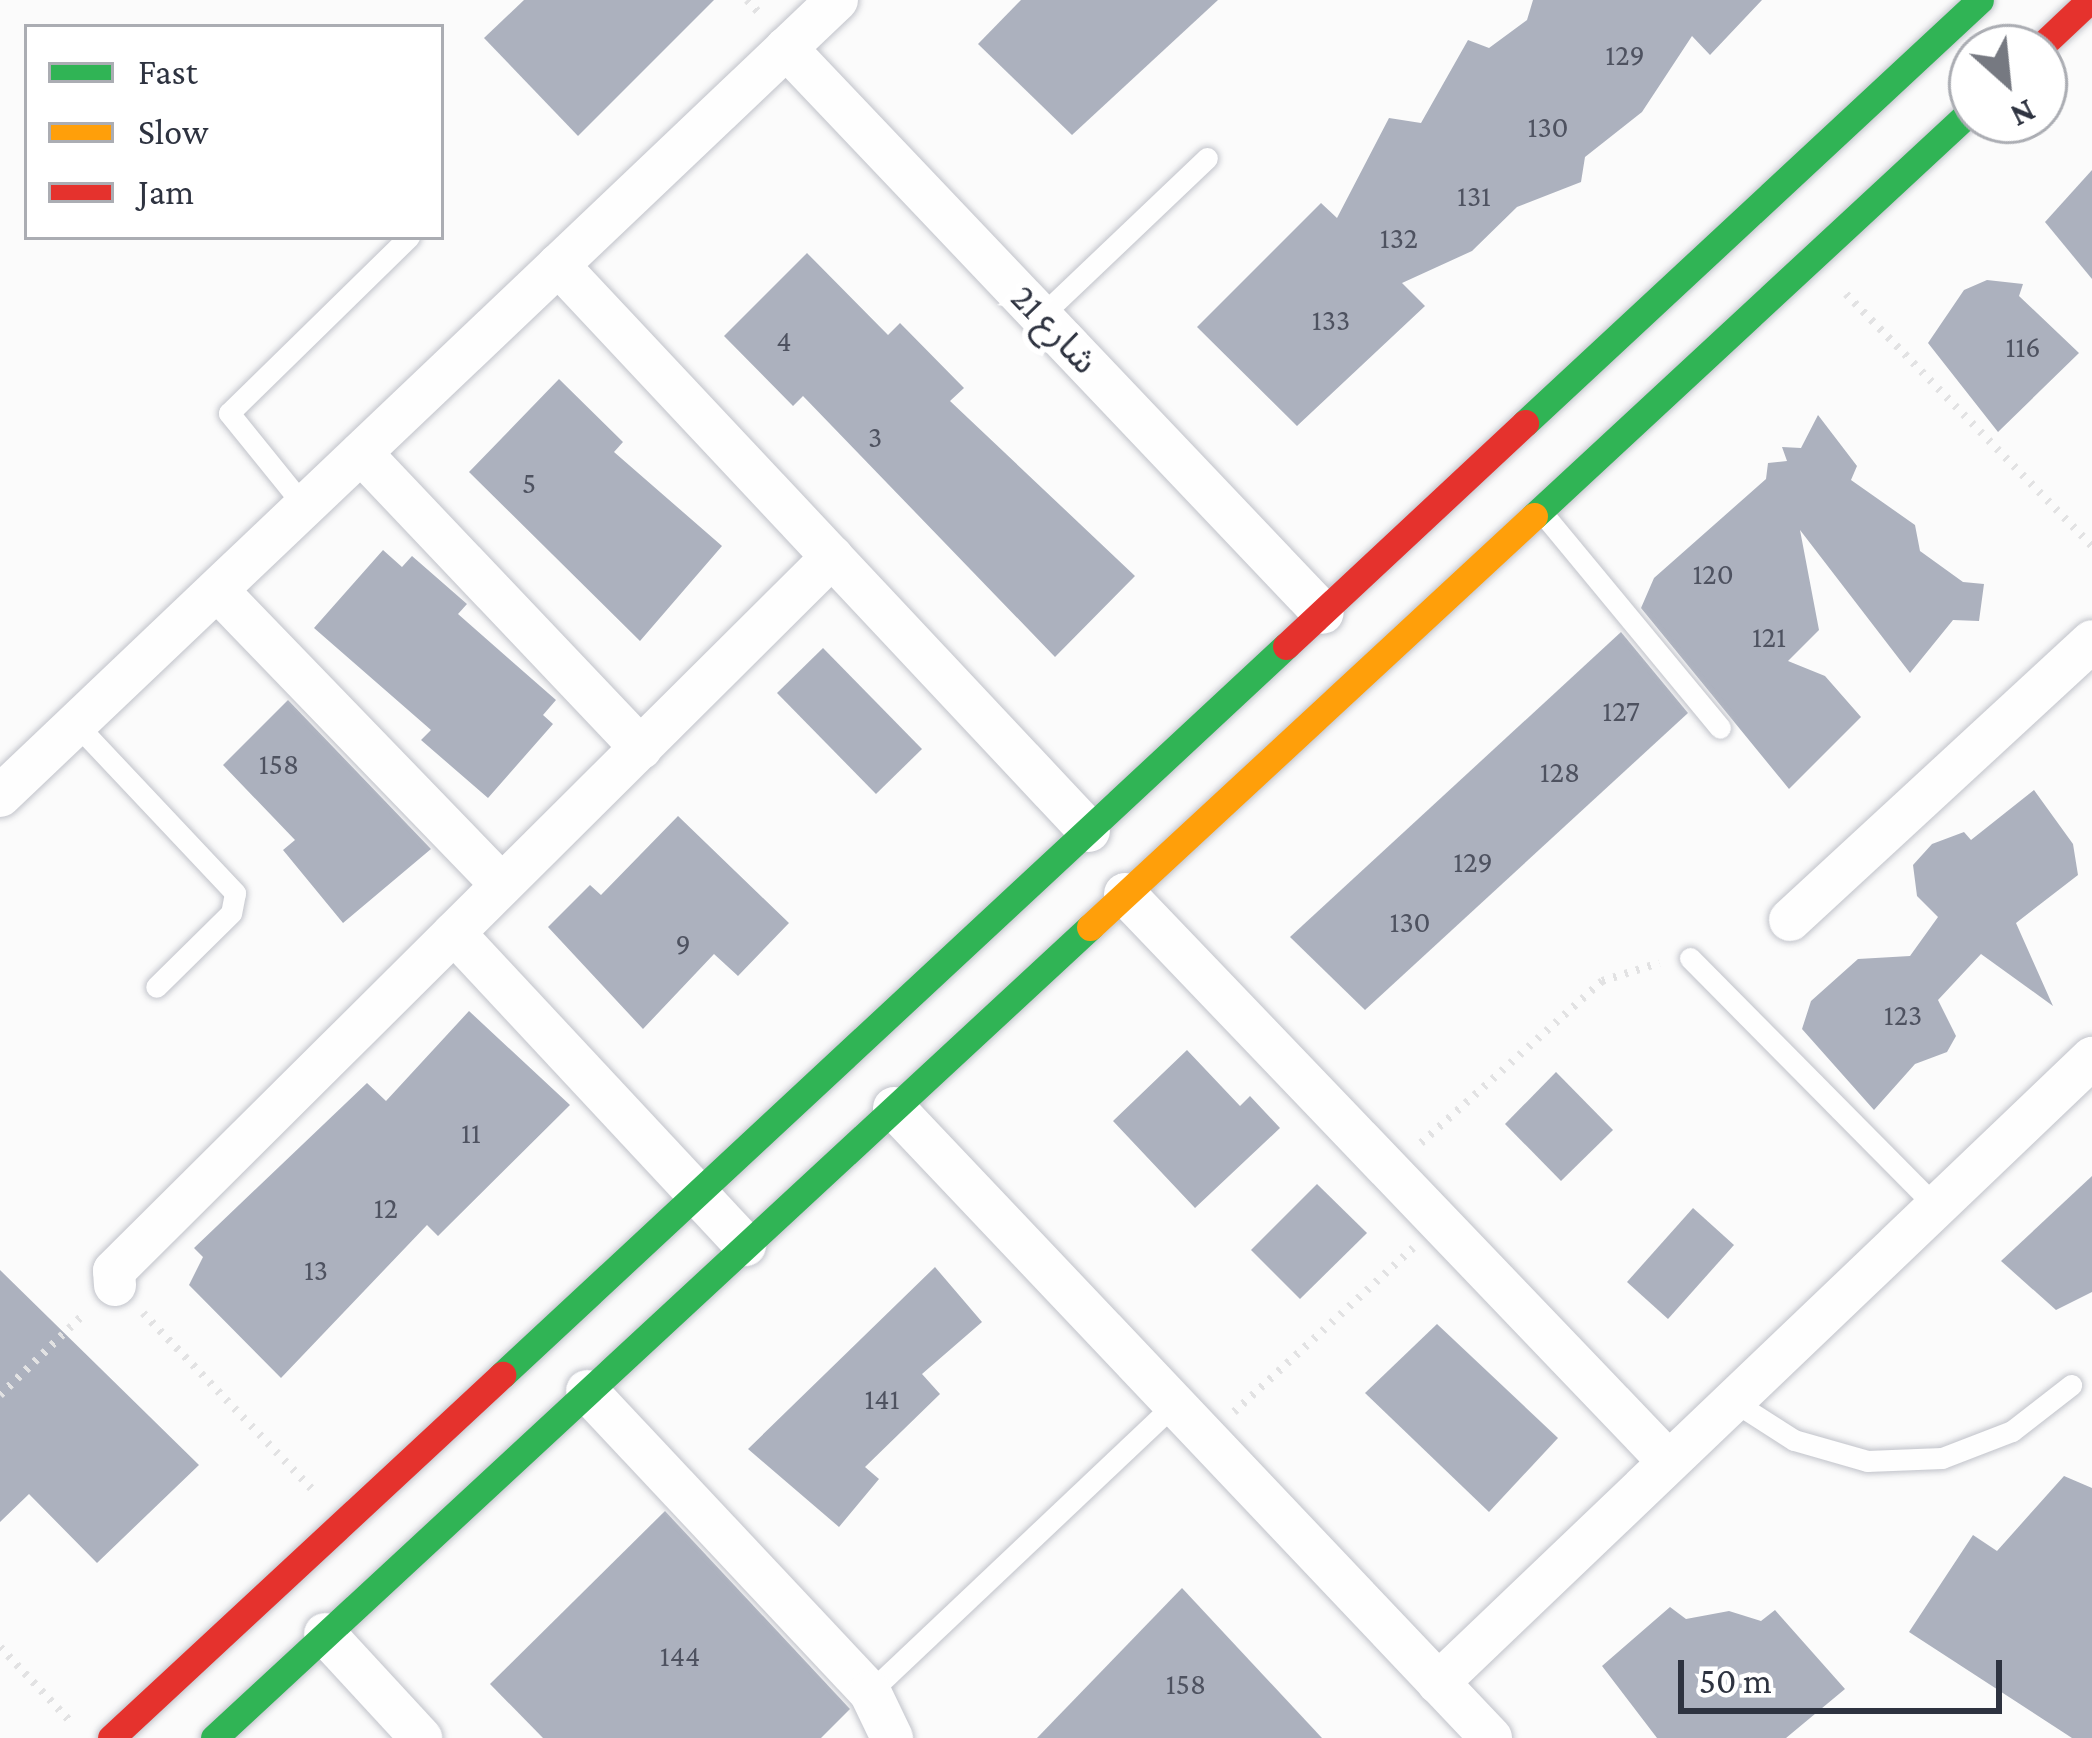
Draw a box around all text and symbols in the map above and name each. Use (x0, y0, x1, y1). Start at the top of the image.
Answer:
legend (24, 24, 444, 240)
north arrow (1948, 24, 2068, 144)
house number: 129 (1605, 37, 1645, 73)
text: Fast (138, 52, 198, 92)
text: N (2005, 92, 2042, 135)
house number: 130 (1527, 109, 1569, 145)
text: Slow (138, 112, 209, 152)
text: Jam (138, 172, 194, 212)
house number: 131 (1457, 178, 1491, 214)
house number: 132 (1380, 220, 1418, 256)
street label: شارع 21 (1002, 277, 1106, 383)
house number: 133 (1312, 302, 1350, 338)
house number: 4 (776, 323, 792, 359)
house number: 116 (2005, 329, 2041, 365)
house number: 3 (868, 419, 882, 455)
house number: 5 (522, 465, 536, 501)
house number: 120 (1692, 556, 1734, 592)
house number: 121 (1752, 619, 1786, 655)
house number: 127 (1602, 693, 1640, 729)
house number: 158 (259, 746, 299, 782)
house number: 128 (1540, 754, 1580, 790)
house number: 129 (1453, 844, 1493, 880)
house number: 130 (1389, 904, 1431, 940)
house number: 9 (675, 926, 691, 962)
house number: 123 (1884, 997, 1922, 1033)
house number: 11 (461, 1115, 481, 1151)
house number: 12 (374, 1190, 398, 1226)
house number: 13 (304, 1252, 328, 1288)
house number: 141 (864, 1381, 900, 1417)
scale bar (1684, 1636, 2008, 1710)
house number: 144 (660, 1638, 700, 1674)
text: 50 m (1699, 1661, 1772, 1701)
house number: 158 (1166, 1666, 1206, 1702)

